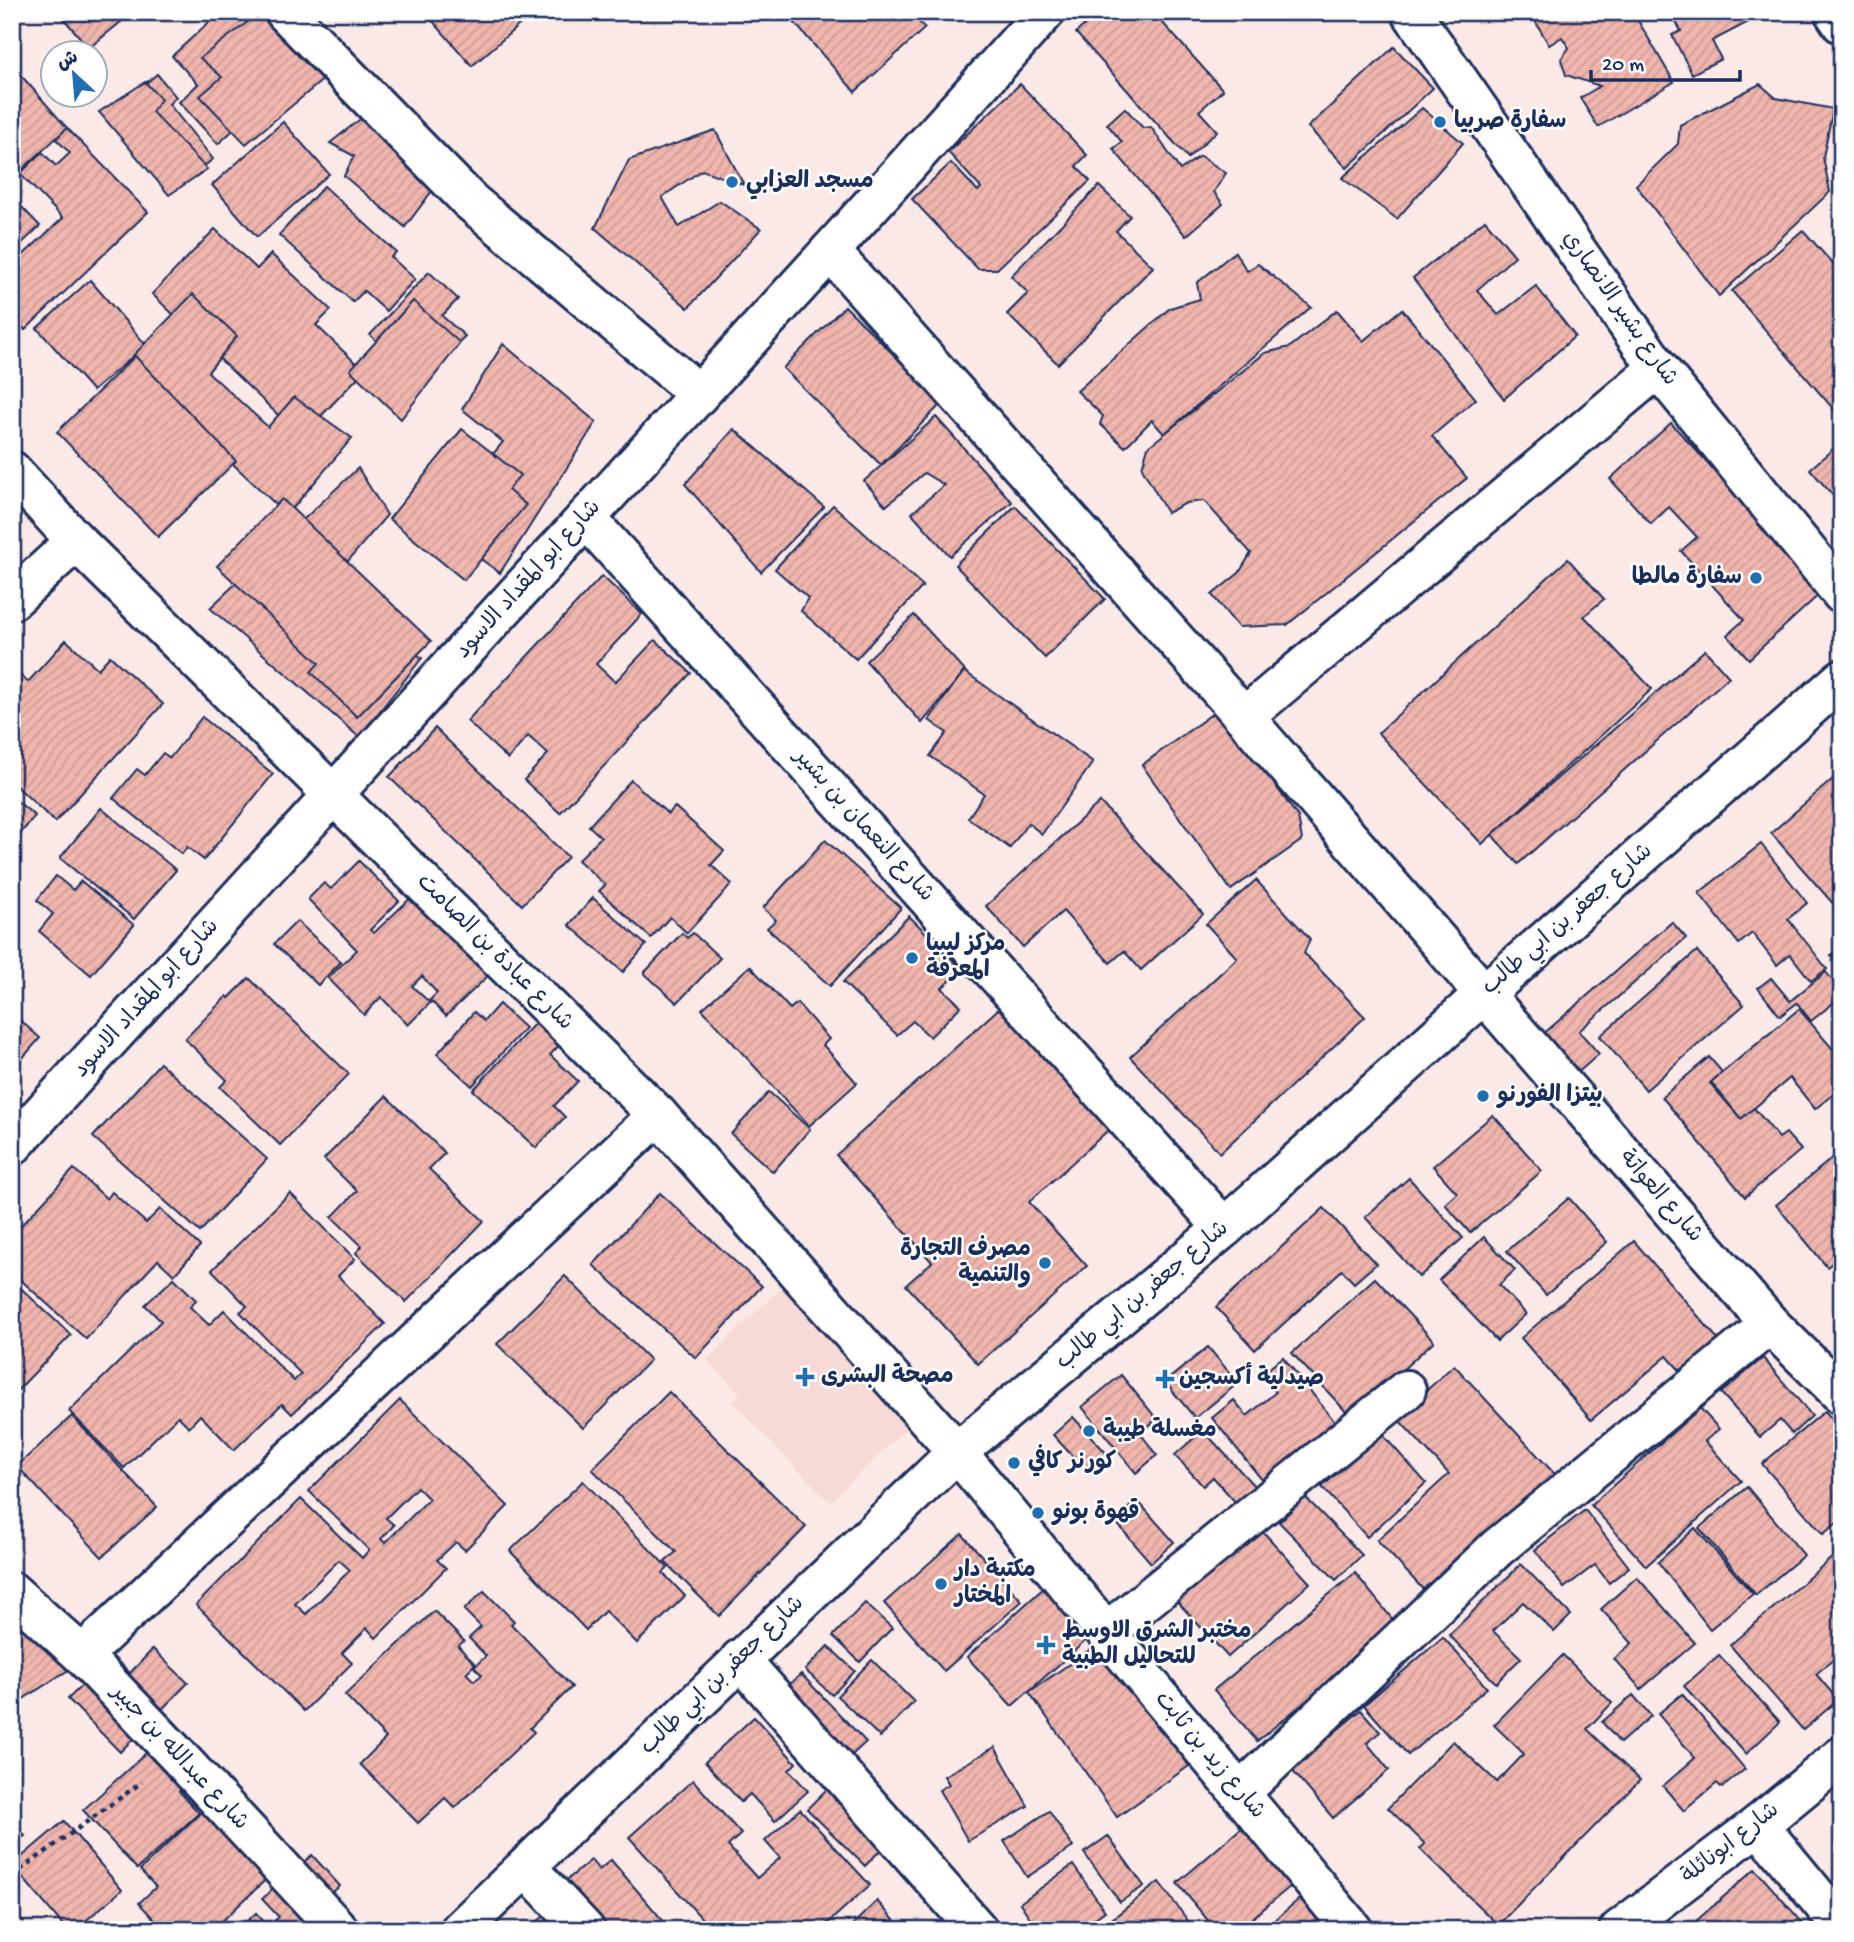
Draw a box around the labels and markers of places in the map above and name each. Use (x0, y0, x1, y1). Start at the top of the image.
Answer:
place label: سفارة صربيا (1454, 109, 1566, 136)
marker: سفارة صربيا (1432, 114, 1448, 130)
place label: مسجد العزابي (746, 169, 874, 200)
marker: مسجد العزابي (724, 174, 740, 190)
place label: سفارة مالطا (1632, 565, 1742, 592)
marker: سفارة مالطا (1748, 570, 1764, 586)
place label: مركز ليبيا المعرفة (926, 932, 1005, 985)
marker: مركز ليبيا المعرفة (904, 950, 920, 966)
place label: بيتزا الفورنو (1496, 1083, 1603, 1110)
marker: بيتزا الفورنو (1475, 1088, 1491, 1104)
place label: مصرف التجارة والتنمية (900, 1235, 1031, 1290)
marker: مصرف التجارة والتنمية (1037, 1255, 1053, 1271)
place label: صيدلية أكسجين (1179, 1362, 1324, 1393)
place label: مصحة البشرى (821, 1363, 954, 1391)
marker: مصحة البشرى (795, 1367, 815, 1387)
marker: صيدلية أكسجين (1157, 1371, 1173, 1387)
place label: مغسلة طيبة (1103, 1417, 1217, 1445)
marker: مغسلة طيبة (1081, 1423, 1097, 1439)
place label: كورنر كافي (1028, 1444, 1117, 1477)
marker: كورنر كافي (1006, 1455, 1022, 1471)
place label: قهوة بونو (1051, 1498, 1139, 1527)
marker: قهوة بونو (1030, 1505, 1046, 1521)
place label: مكتبة دار المختار (953, 1557, 1036, 1611)
marker: مكتبة دار المختار (933, 1576, 949, 1592)
place label: مختبر الشرق الاوسط للتحاليل الطبية (1062, 1619, 1251, 1672)
marker: مختبر الشرق الاوسط للتحاليل الطبية (1036, 1635, 1056, 1655)

